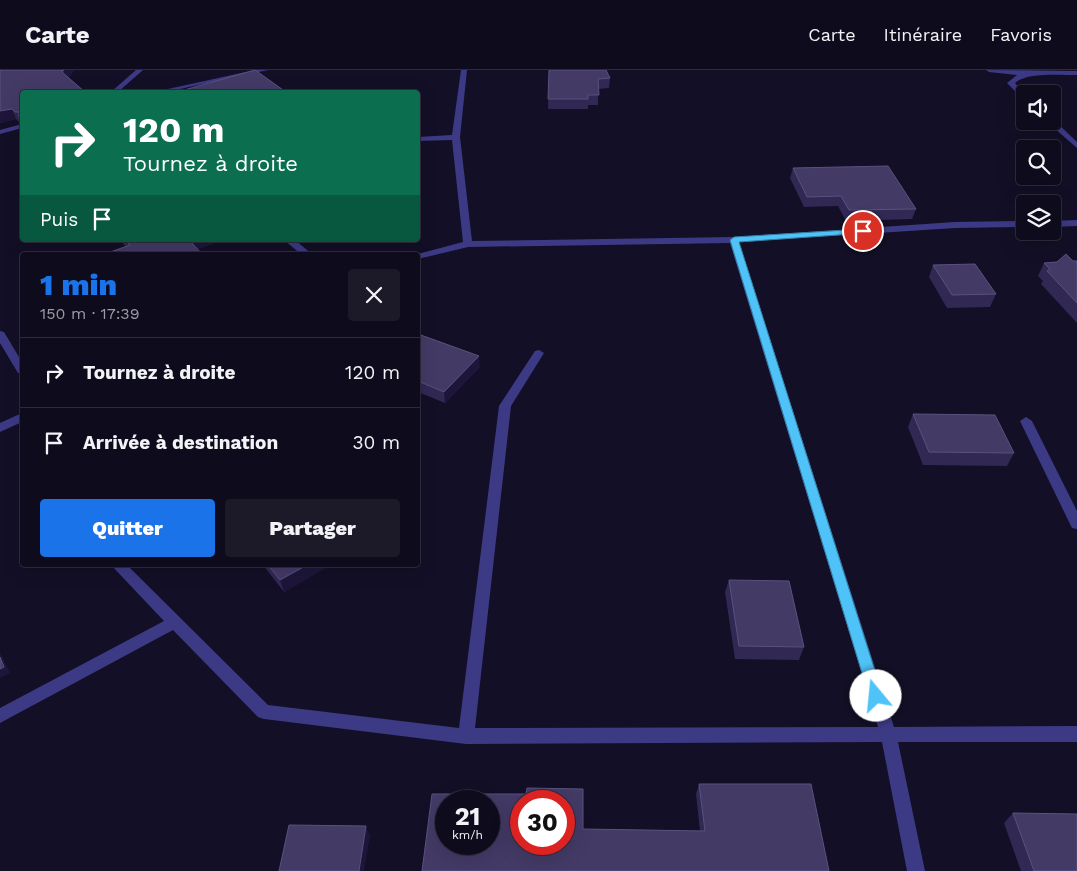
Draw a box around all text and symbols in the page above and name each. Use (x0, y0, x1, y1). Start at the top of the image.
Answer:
text: Carte (25, 21, 90, 49)
text: Carte (808, 24, 856, 45)
text: Itinéraire (884, 24, 962, 45)
text: Favoris (990, 24, 1052, 45)
map controls (1016, 85, 1061, 240)
button: sound (1016, 85, 1061, 130)
text: 120 m (123, 109, 224, 151)
icon: right (40, 110, 105, 175)
button: search (1016, 140, 1061, 185)
text: Tournez à droite (123, 151, 298, 176)
button: layers (1016, 195, 1061, 240)
icon: arrive (88, 205, 116, 233)
text: Puis (40, 208, 78, 231)
pin (842, 210, 884, 252)
icon: arrive (849, 217, 877, 245)
text: 1 min (40, 267, 117, 302)
button: close (348, 269, 400, 321)
text: 150 m · 17:39 (40, 304, 140, 323)
icon: right (40, 359, 68, 387)
text: Tournez à droite (83, 361, 235, 384)
text: 120 m (345, 361, 400, 384)
icon: arrive (40, 429, 68, 457)
text: Arrivée à destination (83, 431, 278, 454)
text: 30 m (353, 431, 400, 454)
button: Quitter (40, 499, 215, 557)
button: Partager (225, 499, 400, 557)
position arrow (849, 669, 901, 721)
speed limit sign: 30 (510, 790, 575, 855)
text: 21 (455, 802, 480, 831)
text: km/h (452, 828, 483, 842)

